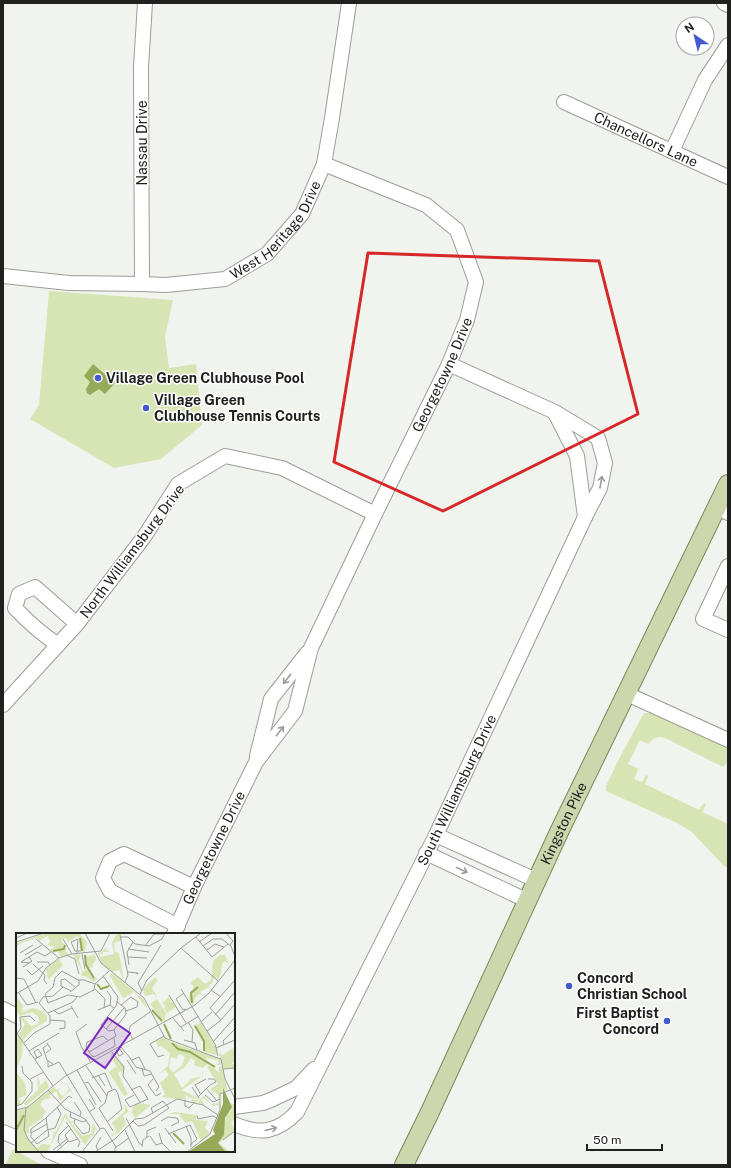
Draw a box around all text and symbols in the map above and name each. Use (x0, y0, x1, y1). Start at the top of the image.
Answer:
north arrow (675, 16, 715, 56)
text: N (682, 20, 696, 35)
street label: Nassau Drive (134, 100, 150, 186)
street label: Chancellors Lane (591, 109, 700, 170)
street label: West Heritage Drive (227, 178, 324, 282)
street label: Georgetowne Drive (409, 315, 475, 435)
place label: Village Green Clubhouse Pool (106, 370, 305, 386)
marker: Village Green Clubhouse Pool (93, 373, 103, 383)
place label: Village Green Clubhouse Tennis Courts (154, 392, 320, 424)
marker: Village Green Clubhouse Tennis Courts (141, 403, 151, 413)
one-way arrow (598, 476, 606, 489)
street label: North Williamsburg Drive (77, 481, 188, 621)
one-way arrow (283, 674, 291, 685)
street label: South Williamsburg Drive (414, 712, 499, 868)
one-way arrow (275, 726, 284, 737)
street label: Kingston Pike (537, 780, 590, 867)
street label: Georgetowne Drive (179, 788, 248, 907)
one-way arrow (455, 867, 467, 874)
inset map (16, 933, 235, 1152)
place label: Concord Christian School (577, 970, 688, 1002)
marker: Concord Christian School (564, 981, 574, 991)
place label: First Baptist Concord (576, 1005, 659, 1037)
marker: First Baptist Concord (662, 1016, 672, 1026)
one-way arrow (265, 1124, 278, 1132)
scale bar (587, 1126, 662, 1152)
text: 50 m (593, 1133, 621, 1147)

